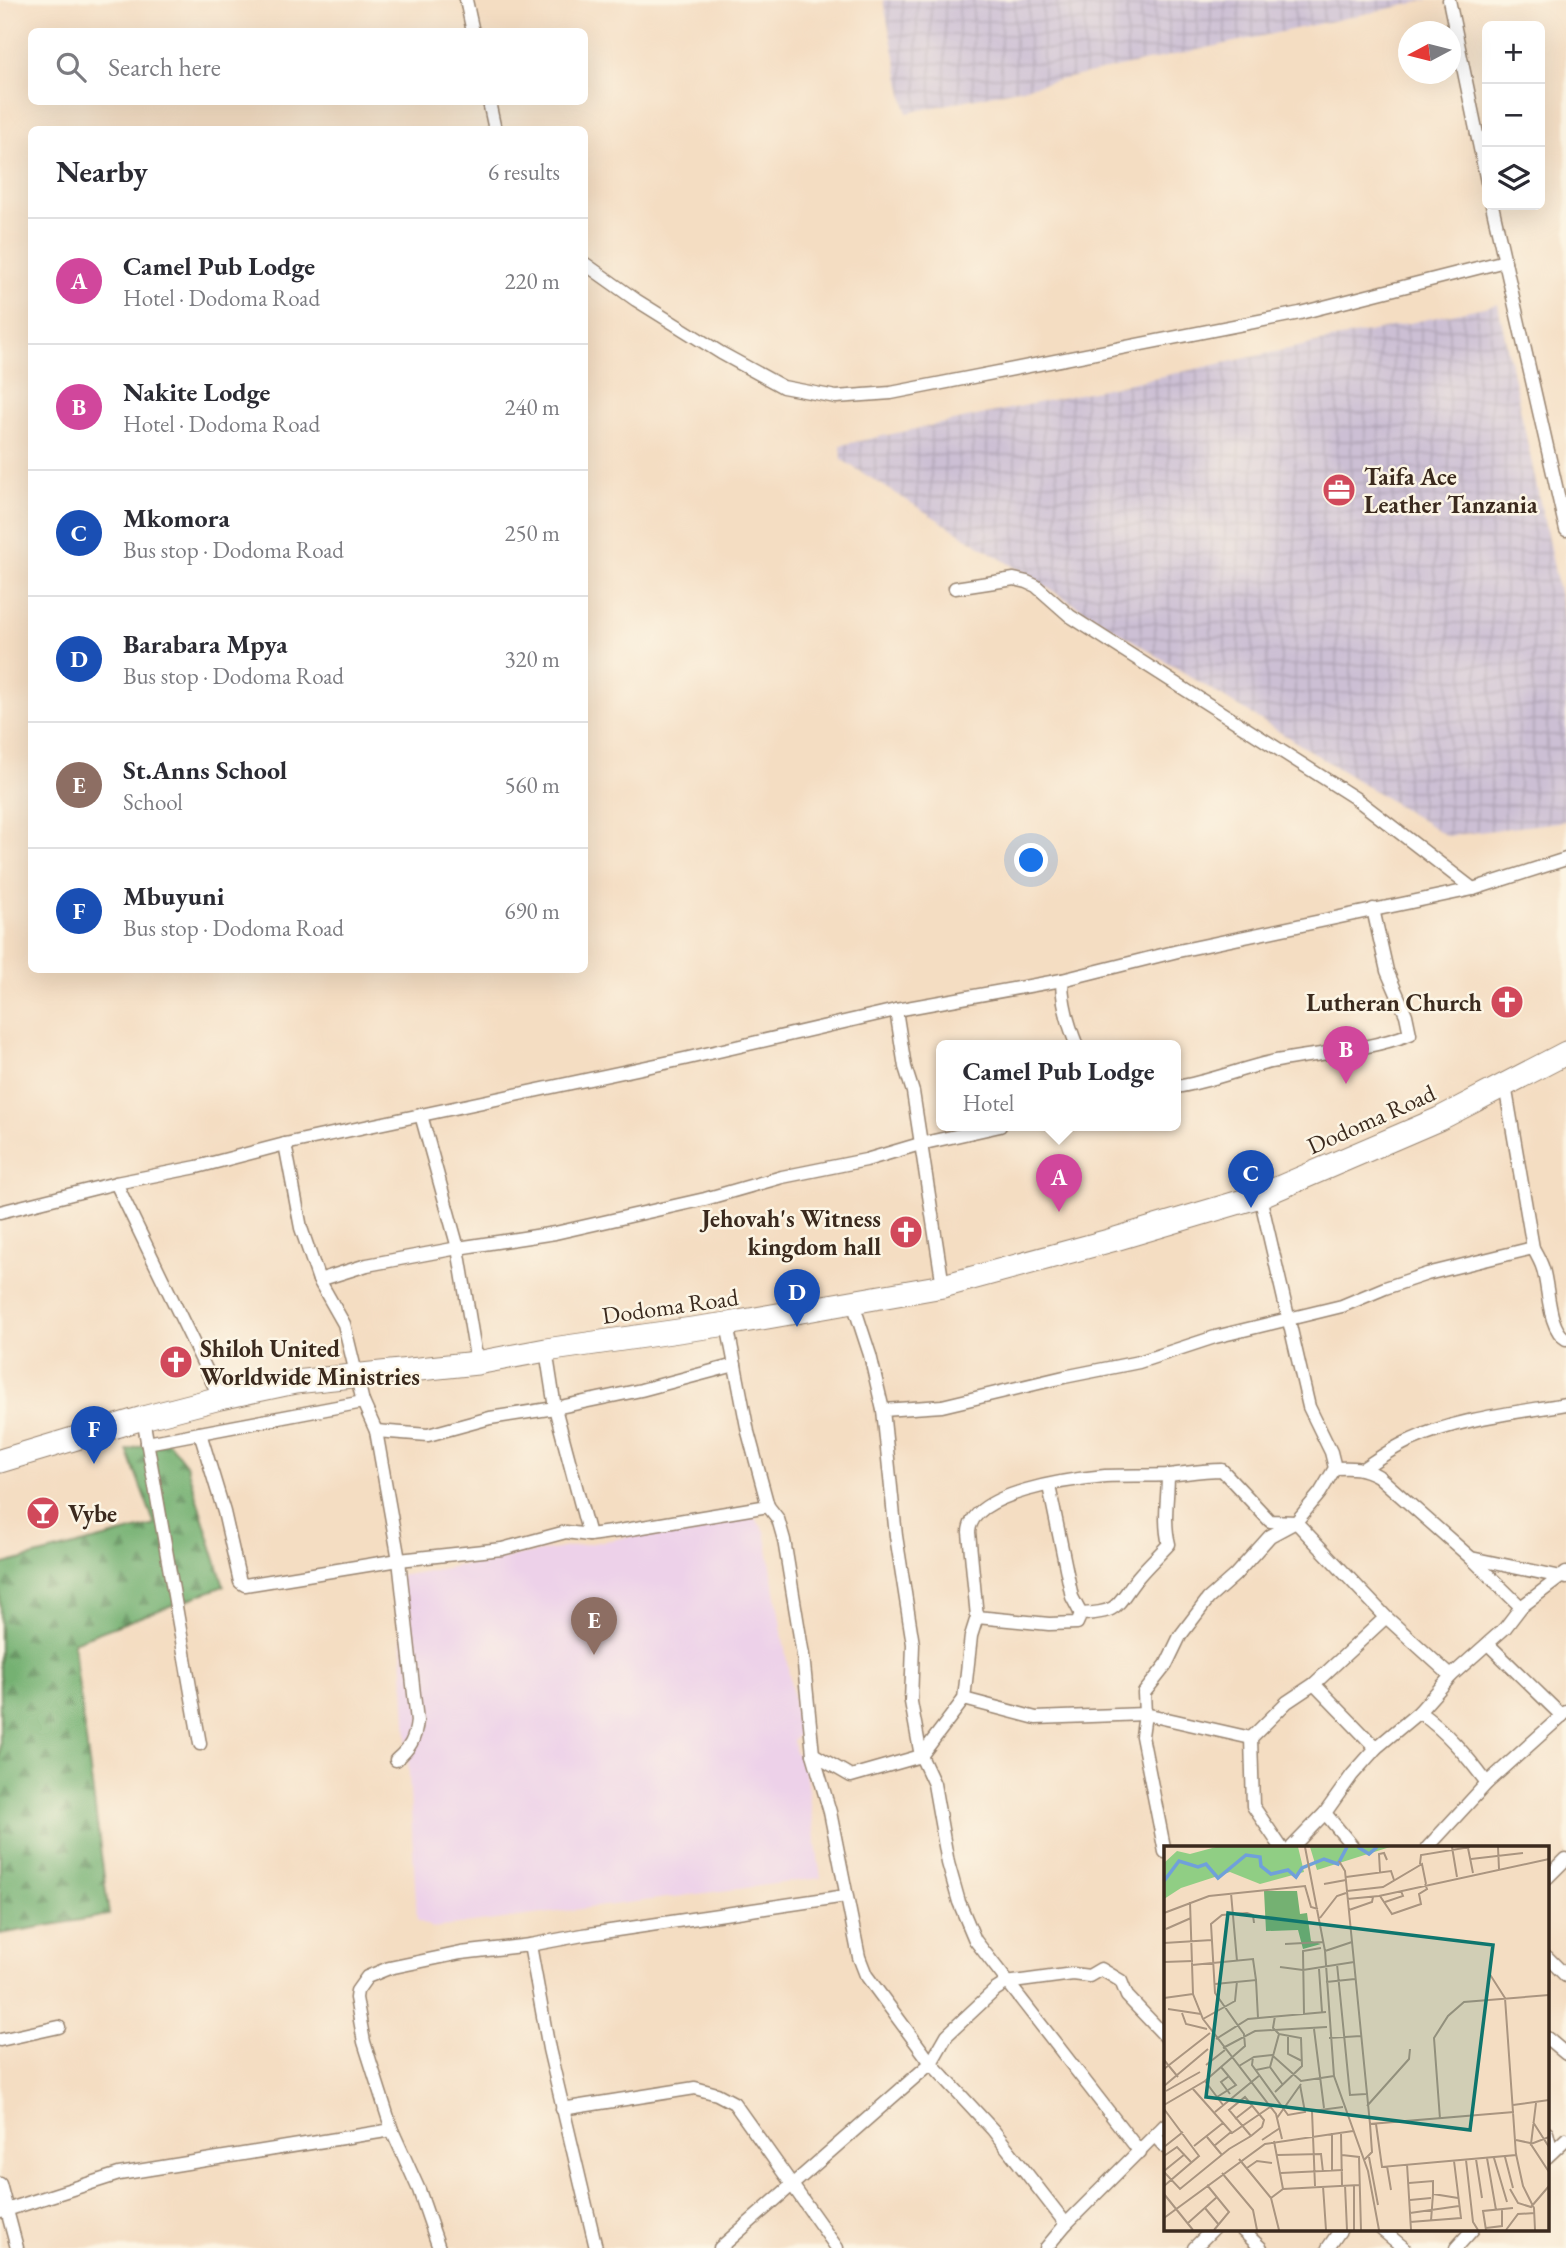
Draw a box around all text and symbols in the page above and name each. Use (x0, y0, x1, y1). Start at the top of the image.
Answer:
north arrow (1398, 21, 1461, 84)
map controls (1482, 21, 1545, 210)
button: + (1482, 21, 1545, 84)
search box (28, 28, 588, 105)
icon: search (52, 48, 90, 86)
text: Search here (108, 50, 221, 84)
button: − (1482, 84, 1545, 147)
button: layers (1482, 147, 1545, 210)
text: Nearby (56, 152, 148, 191)
text: 6 results (488, 157, 560, 187)
text: Camel Pub Lodge (123, 249, 315, 283)
text: A (71, 266, 87, 296)
text: 220 m (504, 266, 560, 296)
text: Hotel · Dodoma Road (123, 283, 320, 313)
text: Nakite Lodge (123, 375, 270, 409)
text: B (72, 392, 86, 422)
text: 240 m (504, 392, 560, 422)
text: Hotel · Dodoma Road (123, 409, 320, 439)
place label: Taifa Ace Leather Tanzania (1364, 461, 1538, 520)
office icon: Taifa Ace Leather Tanzania (1320, 471, 1358, 509)
text: Mkomora (123, 501, 230, 535)
text: C (71, 518, 87, 548)
text: 250 m (504, 518, 560, 548)
text: Bus stop · Dodoma Road (123, 535, 344, 565)
text: Barabara Mpya (123, 627, 288, 661)
text: D (70, 644, 88, 674)
text: 320 m (504, 644, 560, 674)
text: Bus stop · Dodoma Road (123, 661, 344, 691)
text: St.Anns School (123, 753, 287, 787)
text: E (72, 770, 86, 800)
text: 560 m (504, 770, 560, 800)
text: School (123, 787, 183, 817)
your location (1014, 843, 1048, 877)
text: Mbuyuni (123, 879, 224, 913)
text: F (73, 896, 85, 926)
text: 690 m (504, 896, 560, 926)
text: Bus stop · Dodoma Road (123, 913, 344, 943)
church icon: Lutheran Church (1488, 983, 1526, 1021)
place label: Lutheran Church (1306, 987, 1483, 1018)
pin: B (1323, 1026, 1369, 1084)
popup (936, 1040, 1181, 1131)
text: Camel Pub Lodge (962, 1054, 1155, 1088)
street label: Dodoma Road (1302, 1077, 1441, 1161)
text: Hotel (962, 1088, 1014, 1118)
pin: C (1228, 1150, 1274, 1208)
pin: A (1036, 1154, 1082, 1212)
place label: Jehovah's Witness kingdom hall (700, 1203, 881, 1263)
church icon: Jehovah's Witness kingdom hall (887, 1213, 925, 1251)
pin: D (774, 1269, 820, 1327)
street label: Dodoma Road (600, 1281, 741, 1331)
place label: Shiloh United Worldwide Ministries (200, 1333, 420, 1392)
church icon: Shiloh United Worldwide Ministries (157, 1343, 195, 1381)
pin: F (71, 1406, 117, 1464)
bar icon: Vybe (24, 1494, 62, 1532)
place label: Vybe (68, 1498, 117, 1530)
pin: E (571, 1597, 617, 1655)
inset map (1164, 1846, 1548, 2230)

